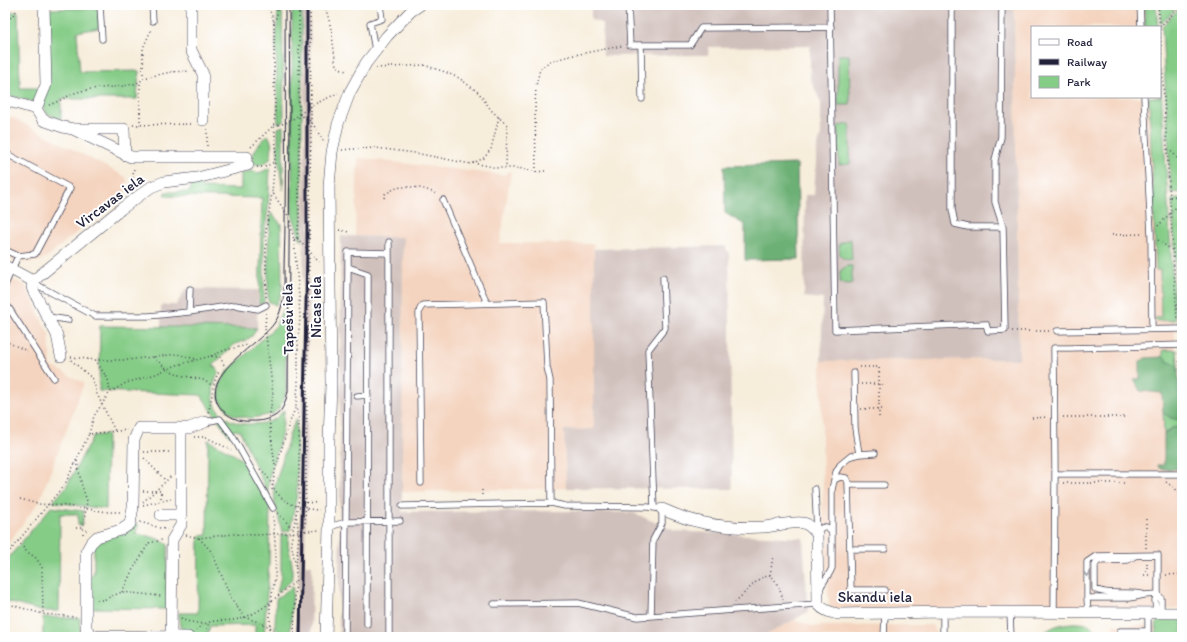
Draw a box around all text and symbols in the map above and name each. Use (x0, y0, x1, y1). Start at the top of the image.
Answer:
legend (1031, 26, 1161, 98)
text: Road (1067, 35, 1093, 49)
text: Railway (1067, 55, 1107, 69)
text: Park (1067, 75, 1091, 89)
street label: Vircavas iela (72, 169, 148, 232)
street label: Nīcas iela (307, 276, 325, 338)
street label: Tapešu iela (278, 283, 298, 355)
one-way arrow (1083, 571, 1091, 577)
street label: Skandu iela (838, 588, 913, 606)

